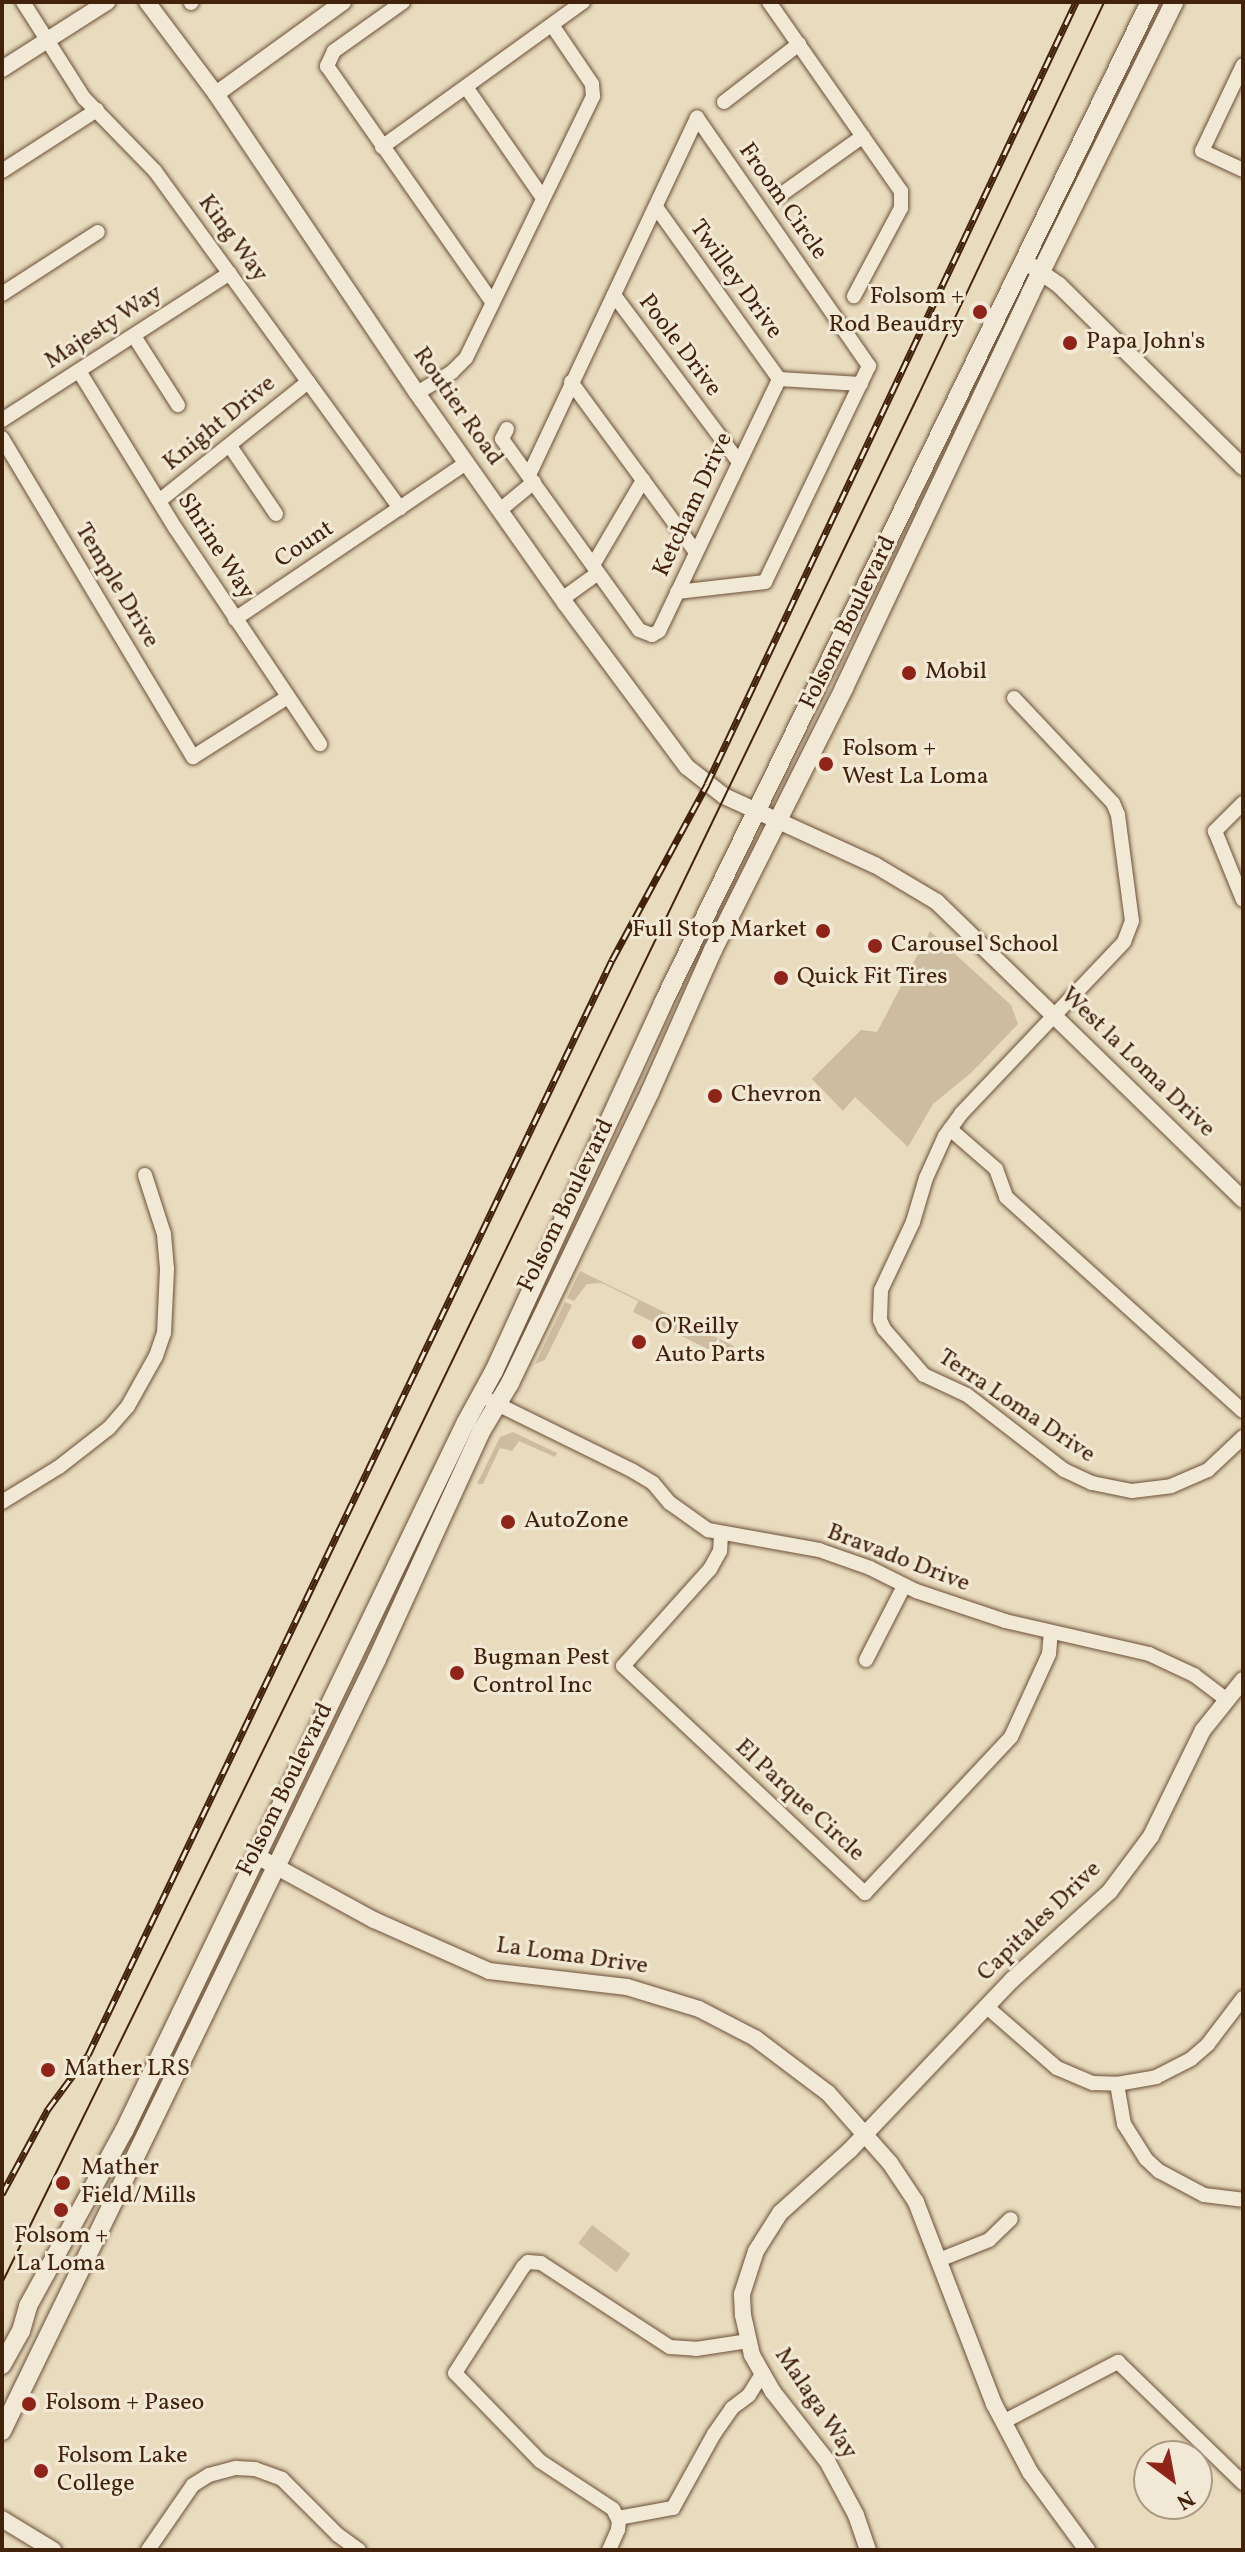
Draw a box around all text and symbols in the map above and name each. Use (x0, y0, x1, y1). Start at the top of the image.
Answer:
street label: Froom Circle (731, 138, 833, 266)
street label: King Way (191, 189, 273, 289)
street label: Twilley Drive (682, 215, 788, 345)
street label: Majesty Way (39, 279, 169, 377)
place label: Folsom + Rod Beaudry (829, 284, 964, 340)
street label: Poole Drive (631, 289, 727, 403)
marker: Folsom + Rod Beaudry (971, 303, 989, 321)
place label: Papa John's (1086, 329, 1205, 357)
marker: Papa John's (1061, 334, 1079, 352)
street label: Routier Road (406, 342, 508, 472)
street label: Knight Drive (158, 370, 282, 478)
street label: Ketcham Drive (648, 428, 740, 582)
street label: Shrine Way (170, 488, 260, 606)
street label: Count (270, 515, 340, 575)
street label: Temple Drive (67, 518, 165, 654)
street label: Folsom Boulevard (795, 532, 903, 714)
place label: Mobil (925, 659, 987, 687)
marker: Mobil (900, 664, 918, 682)
place label: Folsom + West La Loma (842, 736, 989, 792)
marker: Folsom + West La Loma (817, 755, 835, 773)
place label: Full Stop Market (632, 917, 807, 945)
marker: Full Stop Market (814, 922, 832, 940)
place label: Carousel School (891, 932, 1059, 960)
marker: Carousel School (866, 937, 884, 955)
place label: Quick Fit Tires (797, 964, 948, 992)
marker: Quick Fit Tires (772, 969, 790, 987)
street label: West la Loma Drive (1054, 982, 1220, 1144)
place label: Chevron (731, 1082, 822, 1110)
marker: Chevron (706, 1087, 724, 1105)
street label: Folsom Boulevard (513, 1115, 621, 1297)
place label: O'Reilly Auto Parts (655, 1314, 765, 1370)
marker: O'Reilly Auto Parts (630, 1333, 648, 1351)
street label: Terra Loma Drive (932, 1344, 1100, 1470)
place label: AutoZone (524, 1508, 629, 1536)
marker: AutoZone (499, 1513, 517, 1531)
street label: Bravado Drive (823, 1519, 973, 1599)
place label: Bugman Pest Control Inc (473, 1645, 610, 1701)
marker: Bugman Pest Control Inc (448, 1664, 466, 1682)
street label: Folsom Boulevard (232, 1699, 340, 1881)
street label: El Parque Circle (728, 1734, 870, 1868)
street label: Capitales Drive (972, 1856, 1108, 1988)
street label: La Loma Drive (494, 1932, 650, 1982)
place label: Mather LRS (64, 2056, 190, 2084)
marker: Mather LRS (39, 2061, 57, 2079)
place label: Mather Field/Mills (81, 2155, 196, 2211)
marker: Mather Field/Mills (52, 2172, 74, 2194)
marker: Folsom + La Loma (52, 2201, 70, 2219)
place label: Folsom + La Loma (14, 2223, 108, 2279)
street label: Malaga Way (767, 2342, 863, 2466)
place label: Folsom + Paseo (45, 2390, 204, 2418)
marker: Folsom + Paseo (20, 2395, 38, 2413)
north arrow (1133, 2440, 1213, 2520)
place label: Folsom Lake College (57, 2443, 188, 2499)
marker: Folsom Lake College (32, 2462, 50, 2480)
text: N (1170, 2482, 1200, 2516)

